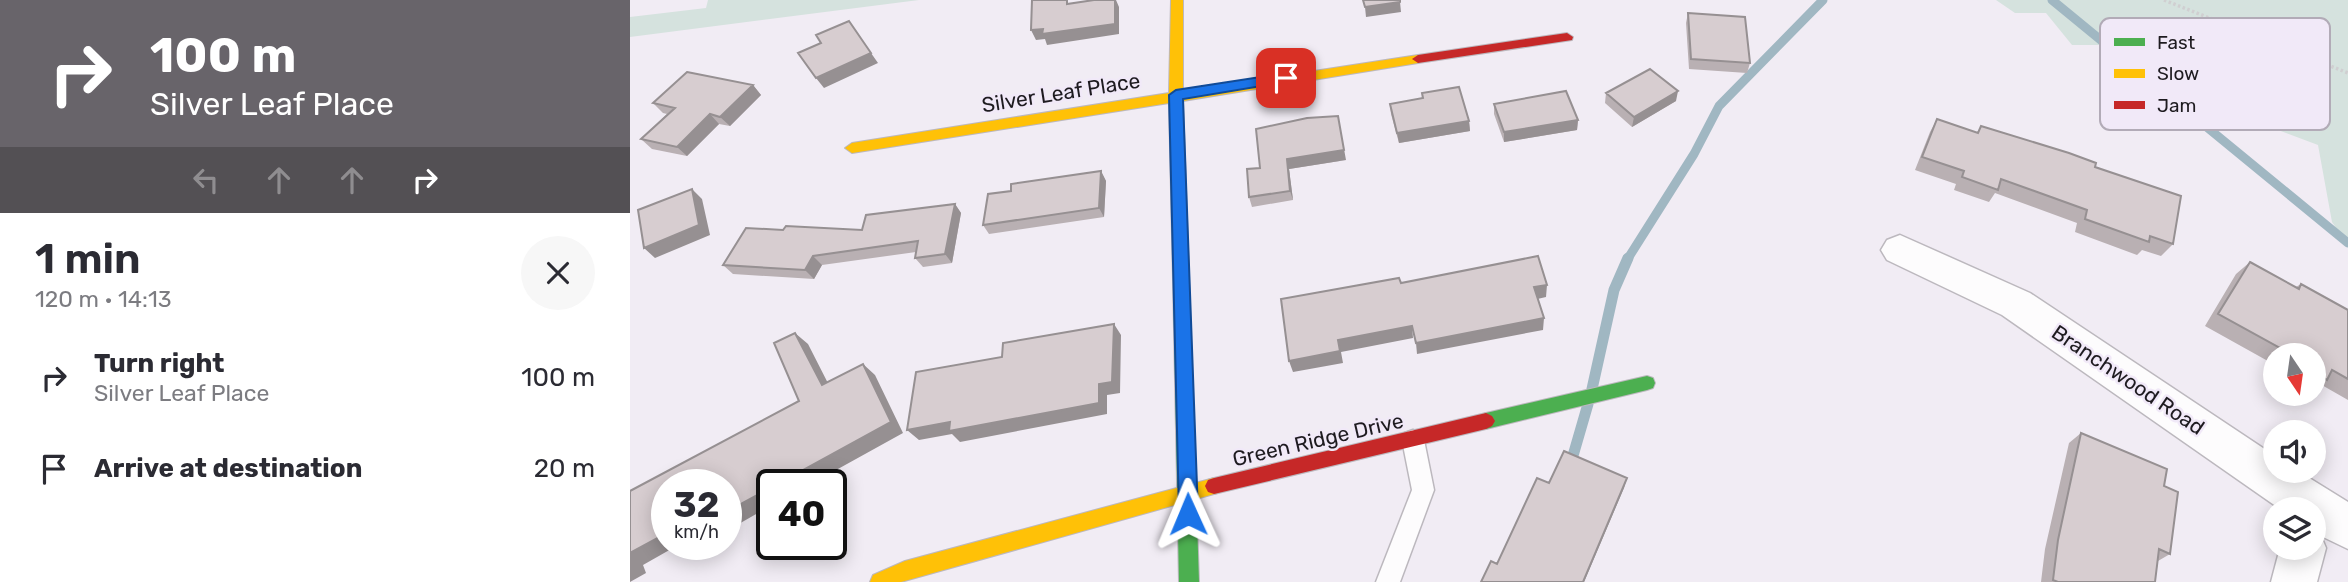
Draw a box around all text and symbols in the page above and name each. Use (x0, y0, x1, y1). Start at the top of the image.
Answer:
legend (2100, 18, 2330, 130)
text: 100 m (150, 26, 296, 84)
icon: right (35, 28, 126, 119)
text: Fast (2157, 31, 2196, 54)
pin (1256, 48, 1316, 108)
icon: arrive (1267, 59, 1305, 97)
text: Slow (2157, 62, 2199, 85)
street label: Silver Leaf Place (980, 68, 1142, 117)
text: Silver Leaf Place (150, 85, 394, 123)
text: Jam (2157, 94, 2196, 117)
icon: left (187, 161, 225, 199)
icon: ahead (260, 161, 298, 199)
icon: ahead (333, 161, 371, 199)
icon: right (406, 161, 444, 199)
text: 1 min (35, 234, 141, 284)
button: close (521, 236, 595, 310)
text: 120 m · 14:13 (35, 285, 172, 313)
street label: Branchwood Road (2047, 319, 2209, 440)
north arrow (2263, 343, 2326, 406)
map controls (2263, 343, 2326, 560)
text: Turn right (94, 348, 224, 379)
icon: right (35, 359, 73, 397)
text: 100 m (521, 362, 595, 393)
text: Silver Leaf Place (94, 379, 269, 407)
street label: Green Ridge Drive (1230, 408, 1406, 471)
button: sound (2263, 420, 2326, 483)
icon: arrive (35, 450, 73, 488)
text: Arrive at destination (94, 453, 362, 484)
text: 20 m (534, 453, 595, 484)
speed limit sign: 40 (756, 469, 847, 560)
position arrow (1151, 477, 1225, 551)
text: 32 (674, 484, 719, 526)
button: layers (2263, 497, 2326, 560)
text: km/h (674, 521, 719, 543)

